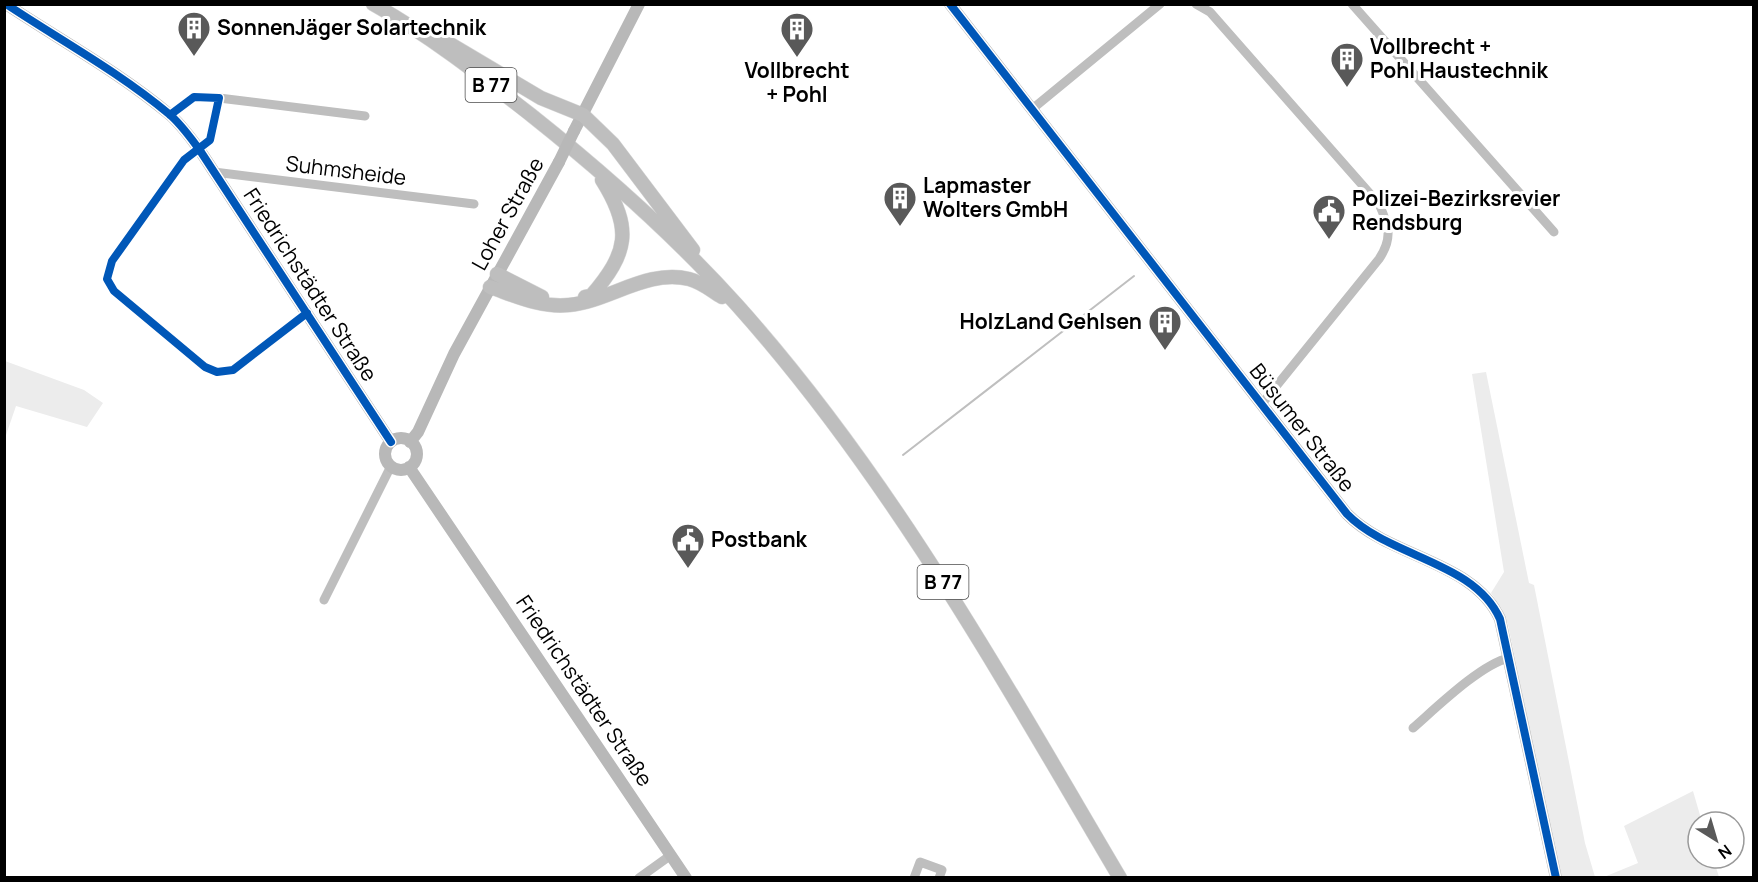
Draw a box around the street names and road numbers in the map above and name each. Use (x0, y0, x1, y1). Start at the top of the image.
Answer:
road number: B 77 (466, 68, 516, 102)
street label: Suhmsheide (284, 149, 408, 191)
street label: Loher Straße (465, 152, 550, 275)
street label: Friedrichstädter Straße (238, 183, 384, 386)
street label: Büsumer Straße (1244, 357, 1362, 497)
road number: B 77 (918, 565, 968, 599)
street label: Friedrichstädter Straße (510, 589, 659, 792)

